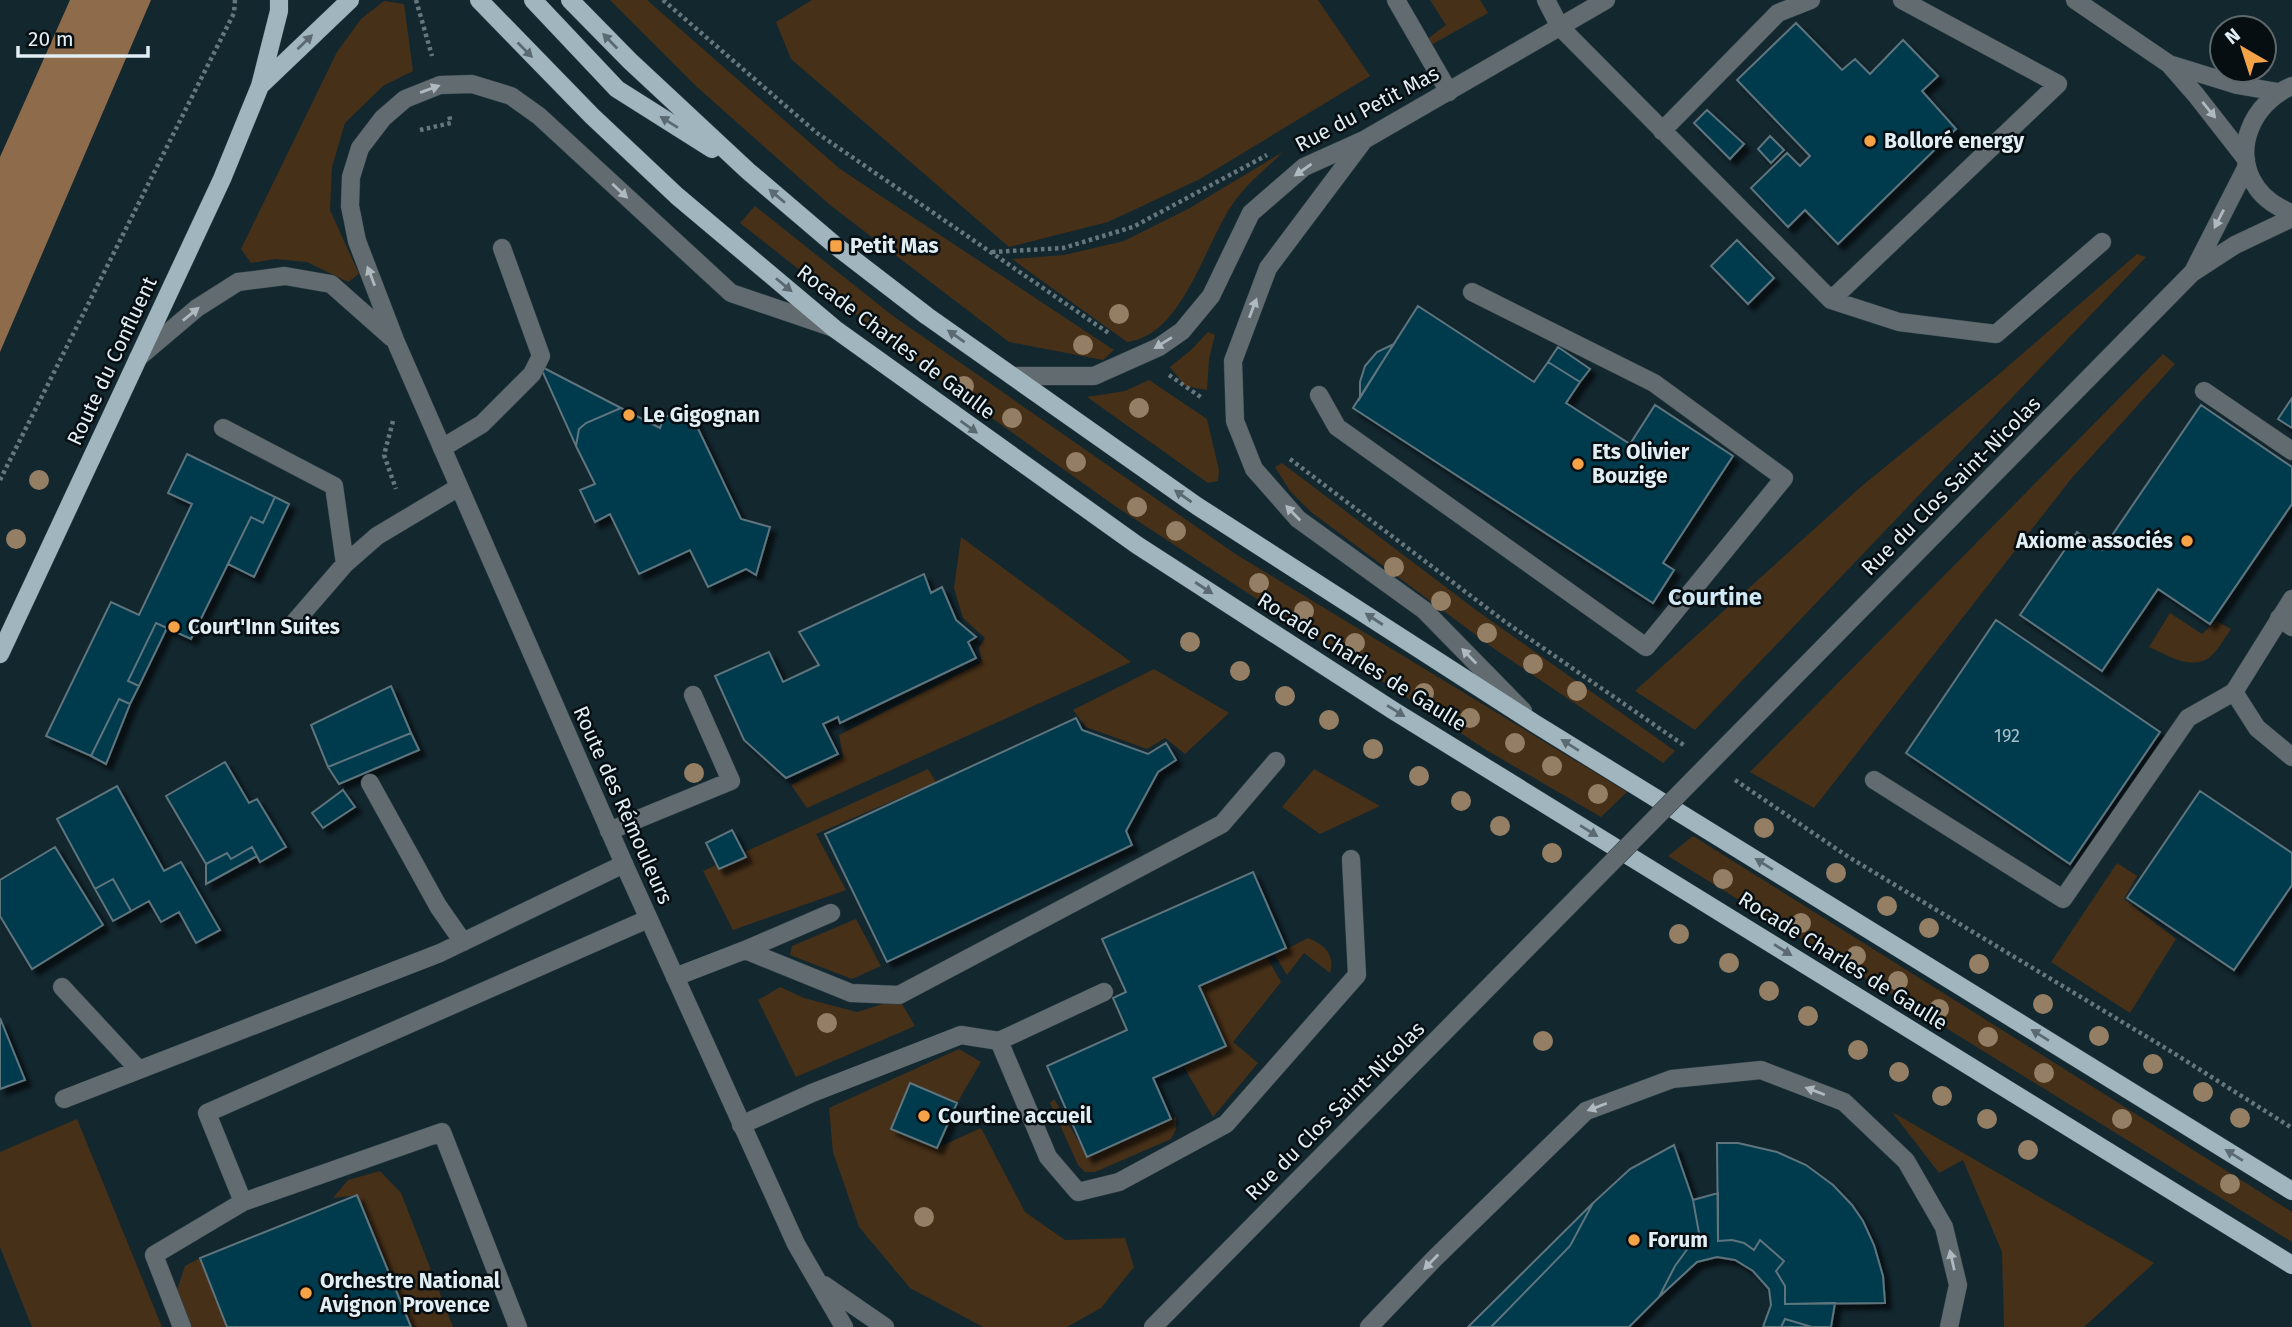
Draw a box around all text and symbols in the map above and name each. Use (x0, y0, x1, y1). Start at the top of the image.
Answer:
scale bar (18, 14, 147, 58)
north arrow (2208, 14, 2278, 84)
text: N (2220, 23, 2245, 49)
text: 20 m (28, 26, 74, 52)
one-way arrow (602, 33, 619, 50)
one-way arrow (296, 34, 312, 51)
one-way arrow (517, 41, 534, 58)
street label: Rue du Petit Mas (1291, 60, 1444, 158)
one-way arrow (420, 83, 441, 94)
one-way arrow (2201, 102, 2216, 119)
one-way arrow (660, 115, 679, 128)
place label: Bolloré energy (1884, 128, 2024, 154)
marker: Bolloré energy (1862, 133, 1878, 149)
one-way arrow (1294, 163, 1312, 177)
one-way arrow (611, 183, 629, 199)
one-way arrow (768, 188, 786, 204)
one-way arrow (2214, 209, 2225, 229)
place label: Petit Mas (850, 233, 939, 259)
marker: Petit Mas (828, 238, 844, 254)
street label: Rocade Charles de Gaulle (792, 259, 1000, 425)
one-way arrow (365, 266, 376, 287)
street label: Route du Confluent (61, 272, 163, 450)
one-way arrow (774, 278, 792, 293)
one-way arrow (1247, 298, 1258, 319)
one-way arrow (182, 307, 199, 322)
one-way arrow (947, 329, 965, 343)
one-way arrow (1154, 337, 1173, 350)
street label: Rue du Clos Saint-Nicolas (1856, 391, 2046, 581)
place label: Le Gigognan (643, 402, 760, 428)
marker: Le Gigognan (621, 407, 637, 423)
one-way arrow (960, 420, 978, 434)
place label: Ets Olivier Bouzige (1592, 439, 1690, 489)
marker: Ets Olivier Bouzige (1570, 456, 1586, 472)
one-way arrow (1174, 489, 1192, 503)
one-way arrow (1286, 505, 1302, 522)
place label: Axiome associés (2015, 528, 2173, 554)
marker: Axiome associés (2179, 533, 2195, 549)
one-way arrow (1195, 582, 1214, 595)
district label: Courtine (1668, 583, 1762, 611)
street label: Rocade Charles de Gaulle (1253, 587, 1471, 737)
one-way arrow (1364, 613, 1383, 626)
place label: Court'Inn Suites (188, 614, 340, 640)
marker: Court'Inn Suites (166, 619, 182, 635)
one-way arrow (1461, 648, 1478, 665)
street label: Route des Rémouleurs (568, 702, 679, 908)
one-way arrow (1386, 705, 1405, 718)
house number: 192 (1994, 725, 2020, 747)
one-way arrow (1560, 738, 1580, 751)
one-way arrow (1580, 825, 1599, 837)
one-way arrow (1754, 858, 1773, 871)
street label: Rocade Charles de Gaulle (1734, 886, 1952, 1036)
one-way arrow (1773, 944, 1793, 957)
street label: Rue du Clos Saint-Nicolas (1240, 1016, 1430, 1206)
one-way arrow (2031, 1029, 2050, 1042)
one-way arrow (1804, 1085, 1825, 1096)
one-way arrow (1586, 1102, 1607, 1113)
place label: Courtine accueil (938, 1103, 1093, 1129)
marker: Courtine accueil (916, 1108, 932, 1124)
one-way arrow (2224, 1149, 2244, 1162)
place label: Forum (1648, 1227, 1708, 1253)
marker: Forum (1626, 1232, 1642, 1248)
one-way arrow (1946, 1249, 1957, 1271)
one-way arrow (1424, 1253, 1440, 1270)
place label: Orchestre National Avignon Provence (319, 1268, 501, 1318)
marker: Orchestre National Avignon Provence (298, 1285, 314, 1301)

